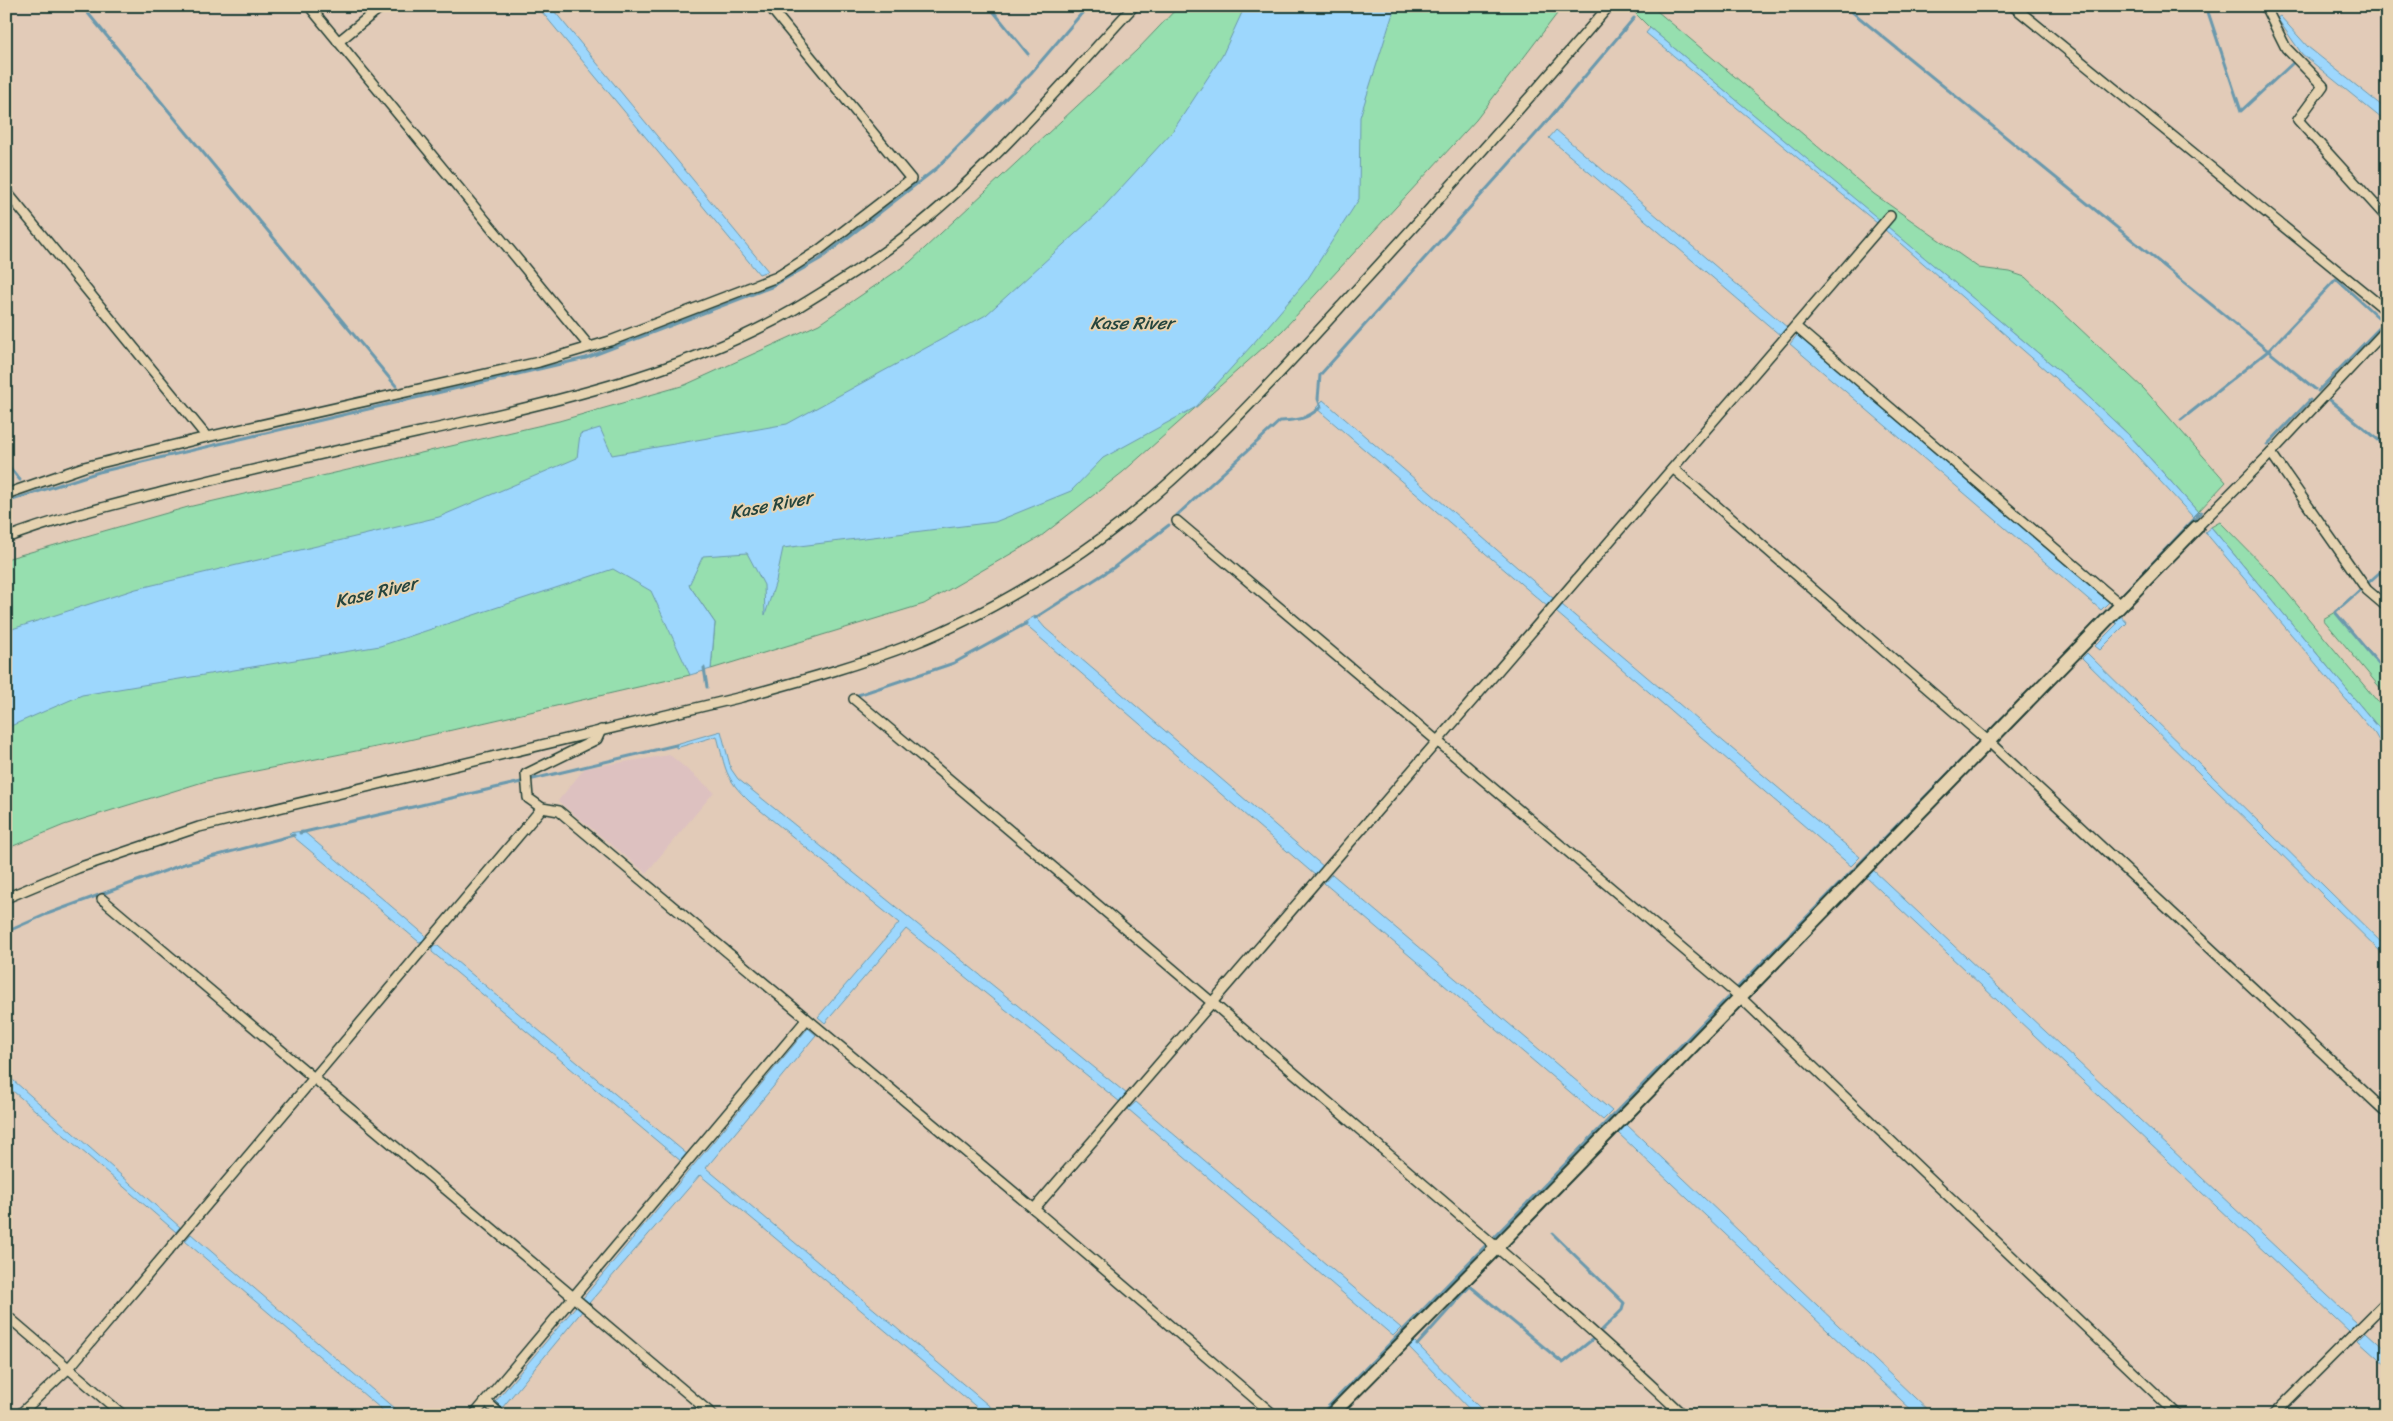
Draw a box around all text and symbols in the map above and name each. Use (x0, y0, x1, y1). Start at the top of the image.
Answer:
water label: Kase River (1090, 307, 1177, 339)
water label: Kase River (727, 481, 818, 529)
water label: Kase River (332, 566, 424, 617)

